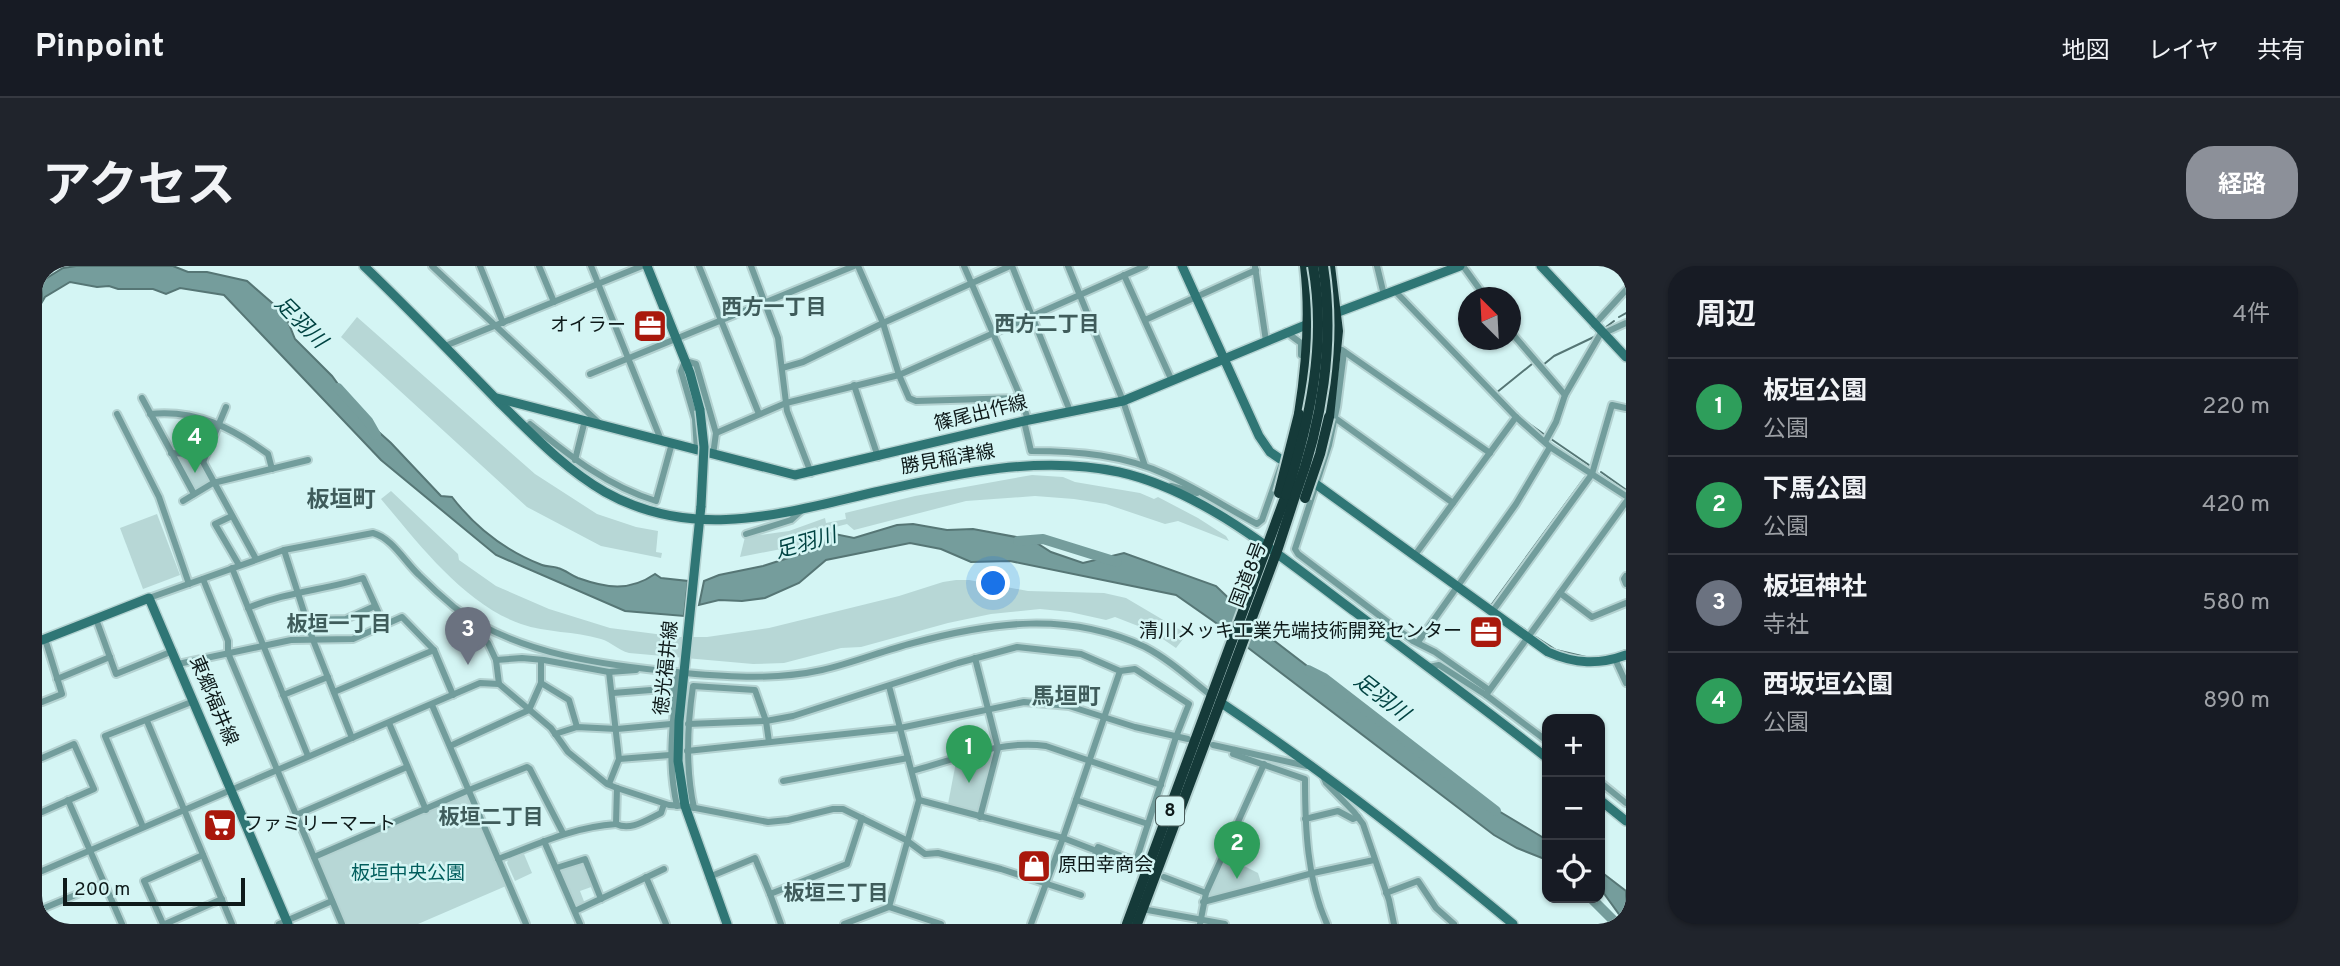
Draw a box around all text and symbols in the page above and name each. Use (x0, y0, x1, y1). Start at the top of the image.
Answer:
text: Pinpoint (35, 27, 164, 69)
text: 地図 (2062, 37, 2110, 67)
text: レイヤ (2148, 37, 2219, 67)
text: 共有 (2257, 37, 2305, 67)
button: 経路 (2186, 146, 2298, 219)
text: アクセス (42, 158, 236, 220)
north arrow (1458, 287, 1521, 350)
water label: 足羽川 (268, 291, 333, 356)
district label: 西方一丁目 (722, 295, 827, 322)
text: 周辺 (1696, 298, 1756, 335)
text: 4件 (2233, 301, 2270, 330)
office icon: オイラー (631, 307, 669, 345)
district label: 西方二丁目 (995, 312, 1100, 339)
place label: オイラー (550, 314, 626, 338)
text: 板垣公園 (1763, 376, 1867, 409)
street label: 篠尾出作線 (932, 391, 1030, 437)
text: 1 (1714, 393, 1724, 422)
text: 220 m (2202, 393, 2270, 422)
pin: 4 (172, 415, 218, 473)
text: 公園 (1763, 416, 1809, 445)
street label: 勝見稲津線 (899, 440, 997, 480)
text: 下馬公園 (1763, 474, 1867, 507)
district label: 板垣町 (307, 487, 376, 516)
text: 2 (1712, 491, 1726, 520)
text: 420 m (2202, 491, 2270, 520)
text: 公園 (1763, 514, 1809, 543)
water label: 足羽川 (772, 522, 842, 566)
street label: 国道8号 (1226, 539, 1272, 611)
your location (976, 566, 1010, 600)
text: 板垣神社 (1763, 572, 1867, 605)
text: 3 (1712, 589, 1726, 618)
text: 580 m (2202, 589, 2270, 618)
pin: 3 (445, 607, 491, 665)
district label: 板垣一丁目 (287, 612, 392, 639)
text: 寺社 (1763, 612, 1809, 641)
office icon: 清川メッキ工業先端技術開発センター (1467, 613, 1505, 651)
street label: 徳光福井線 (650, 619, 684, 717)
place label: 清川メッキ工業先端技術開発センター (1139, 620, 1462, 644)
street label: 東郷福井線 (183, 653, 243, 749)
water label: 足羽川 (1348, 668, 1416, 729)
text: 西坂垣公園 (1763, 670, 1893, 703)
district label: 馬垣町 (1032, 684, 1101, 713)
text: 4 (1712, 687, 1726, 716)
text: 890 m (2203, 687, 2270, 716)
text: 公園 (1763, 710, 1809, 739)
map controls (1542, 714, 1605, 903)
button: + (1542, 714, 1605, 777)
pin: 1 (946, 725, 992, 783)
button: − (1542, 777, 1605, 840)
road number: 8 (1156, 796, 1184, 826)
district label: 板垣二丁目 (439, 805, 544, 832)
supermarket icon: ファミリーマート (201, 806, 239, 844)
place label: ファミリーマート (244, 813, 396, 837)
pin: 2 (1214, 821, 1260, 879)
button: locate (1542, 840, 1605, 903)
shop icon: 原田幸商会 (1015, 847, 1053, 885)
place label: 原田幸商会 (1058, 854, 1153, 878)
park label: 板垣中央公園 (351, 862, 465, 886)
scale bar (63, 875, 245, 907)
text: 200 m (74, 878, 130, 902)
district label: 板垣三丁目 (784, 881, 889, 908)

